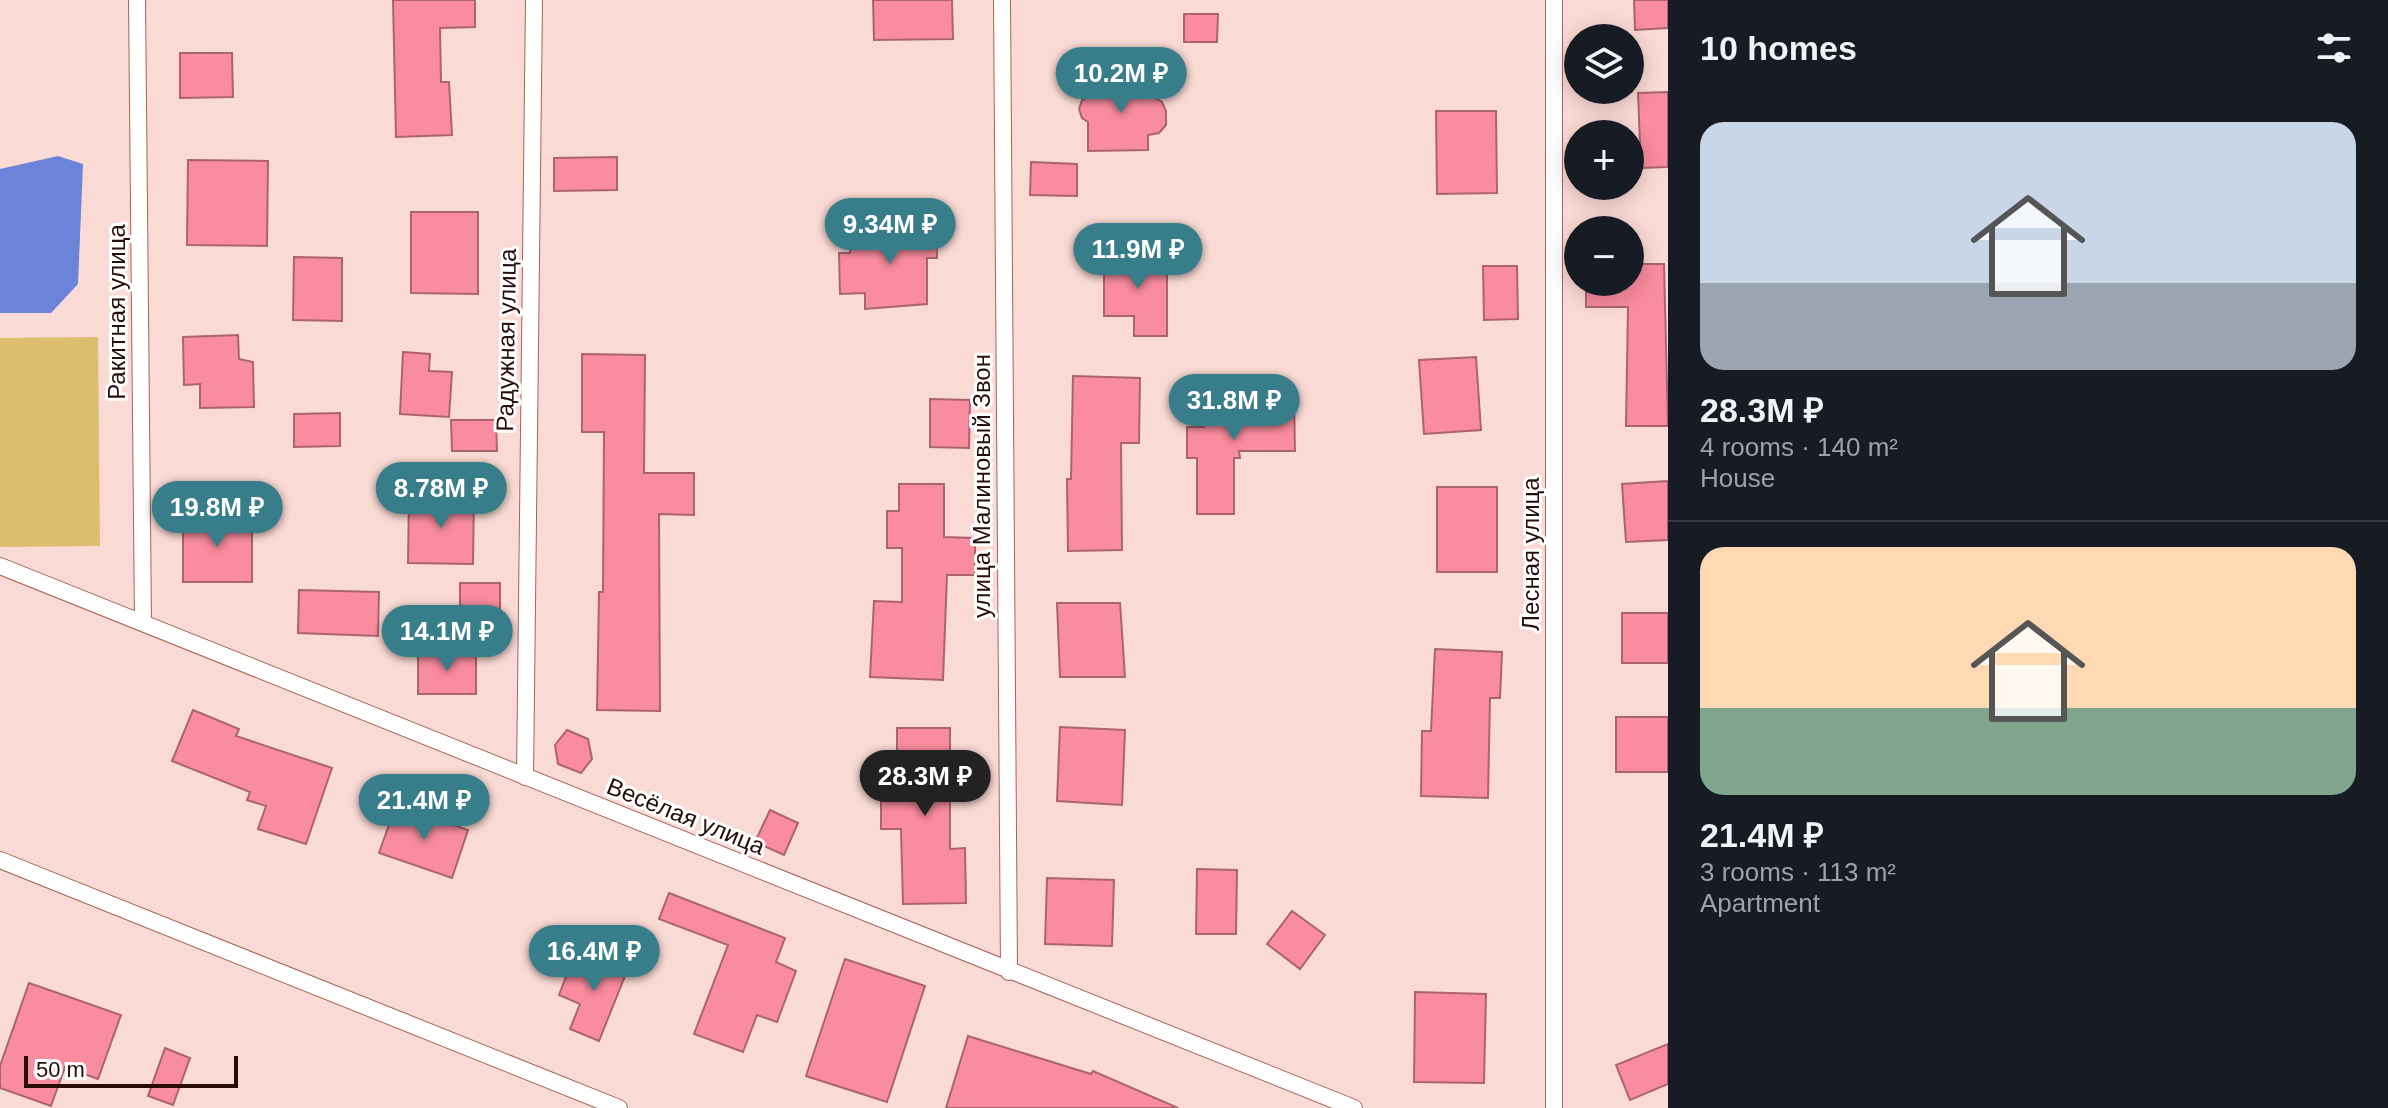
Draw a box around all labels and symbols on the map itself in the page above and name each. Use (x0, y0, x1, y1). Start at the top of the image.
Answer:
pin: 10.2M ₽ (1047, 47, 1195, 115)
pin: 9.34M ₽ (816, 198, 964, 266)
pin: 11.9M ₽ (1064, 223, 1212, 291)
street label: Ракитная улица (103, 224, 130, 400)
street label: Радужная улица (491, 248, 521, 432)
street label: улица Малиновый Звон (968, 354, 995, 618)
pin: 31.8M ₽ (1160, 374, 1308, 442)
pin: 8.78M ₽ (367, 462, 515, 530)
street label: Лесная улица (1517, 477, 1544, 631)
pin: 19.8M ₽ (143, 481, 291, 549)
pin: 14.1M ₽ (373, 605, 521, 673)
pin: 28.3M ₽ (851, 750, 999, 818)
street label: Весёлая улица (603, 772, 769, 860)
pin: 21.4M ₽ (350, 774, 498, 842)
pin: 16.4M ₽ (520, 925, 668, 993)
scale bar (24, 1052, 238, 1088)

